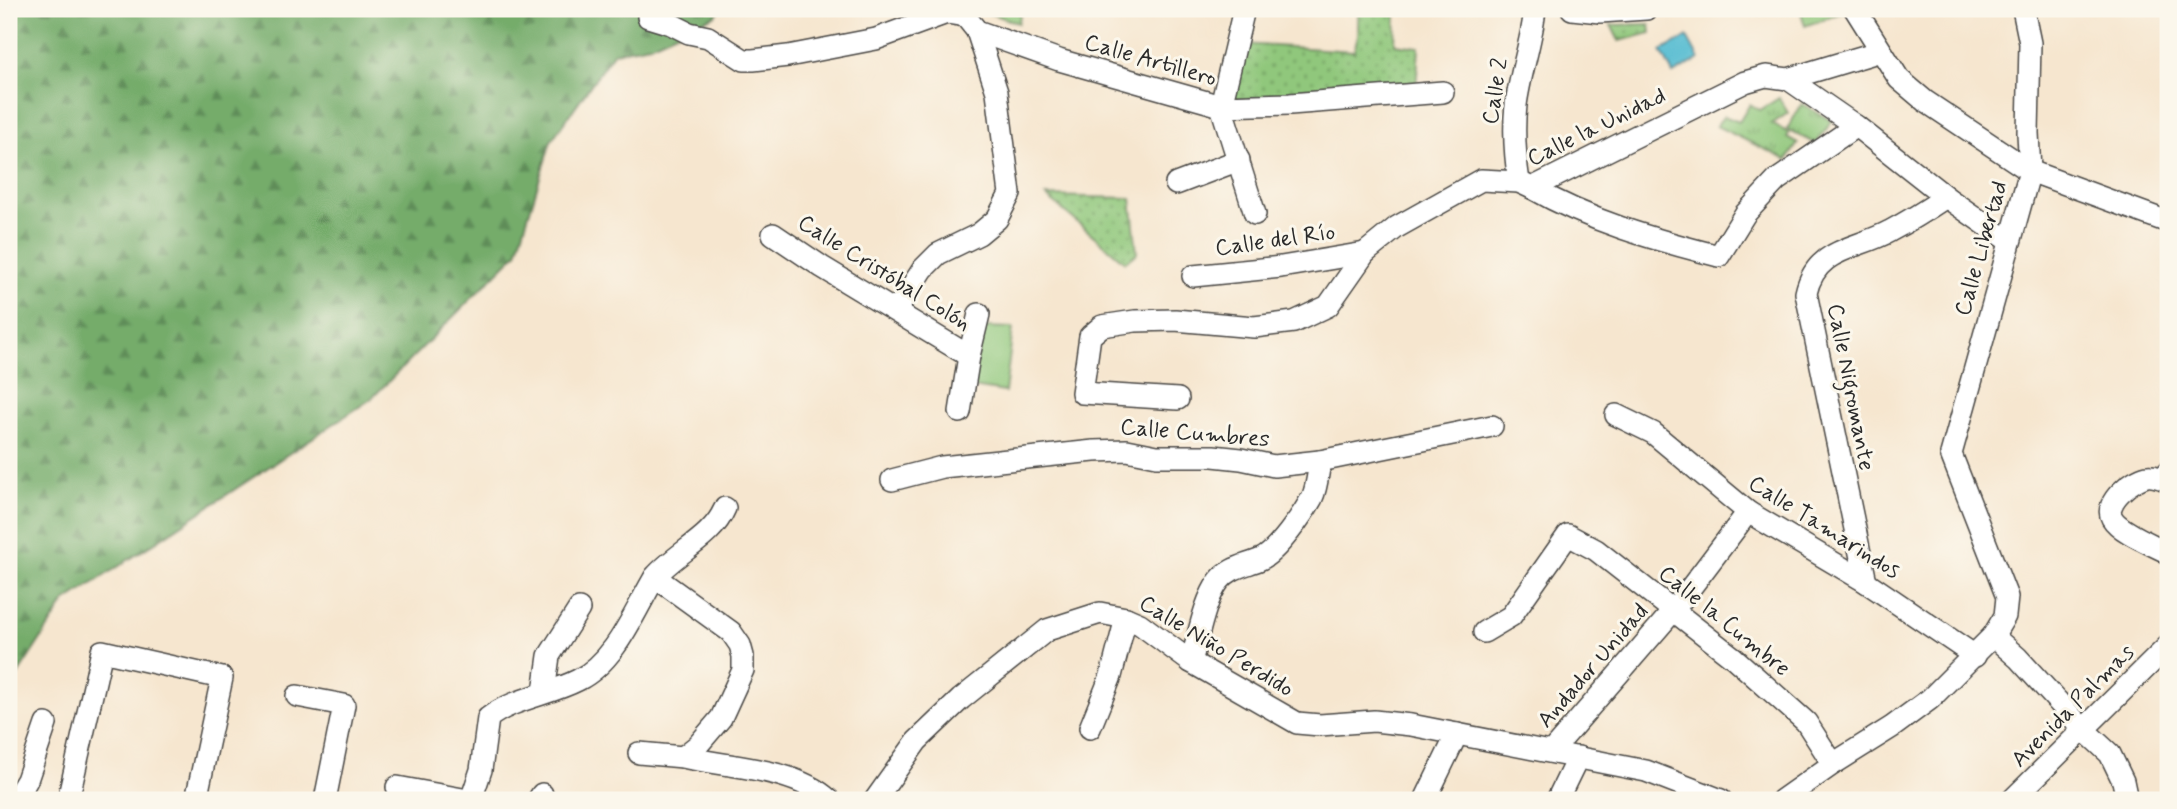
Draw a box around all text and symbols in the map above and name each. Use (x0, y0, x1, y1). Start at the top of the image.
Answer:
street label: Calle Artillero (1081, 28, 1220, 94)
street label: Calle 2 (1476, 56, 1516, 127)
street label: Calle la Unidad (1523, 81, 1671, 174)
street label: Calle Libertad (1948, 178, 2015, 319)
street label: Calle Cristóbal Colón (792, 208, 976, 339)
street label: Calle del Río (1213, 218, 1337, 264)
street label: Calle Nigromante (1817, 301, 1881, 474)
street label: Calle Cumbres (1119, 413, 1271, 455)
street label: Calle Tamarindos (1742, 469, 1906, 586)
street label: Calle la Cumbre (1652, 559, 1796, 684)
street label: Calle Niño Perdido (1133, 589, 1299, 705)
street label: Andador Unidad (1531, 598, 1656, 735)
street label: Avenida Palmas (2005, 638, 2142, 775)

